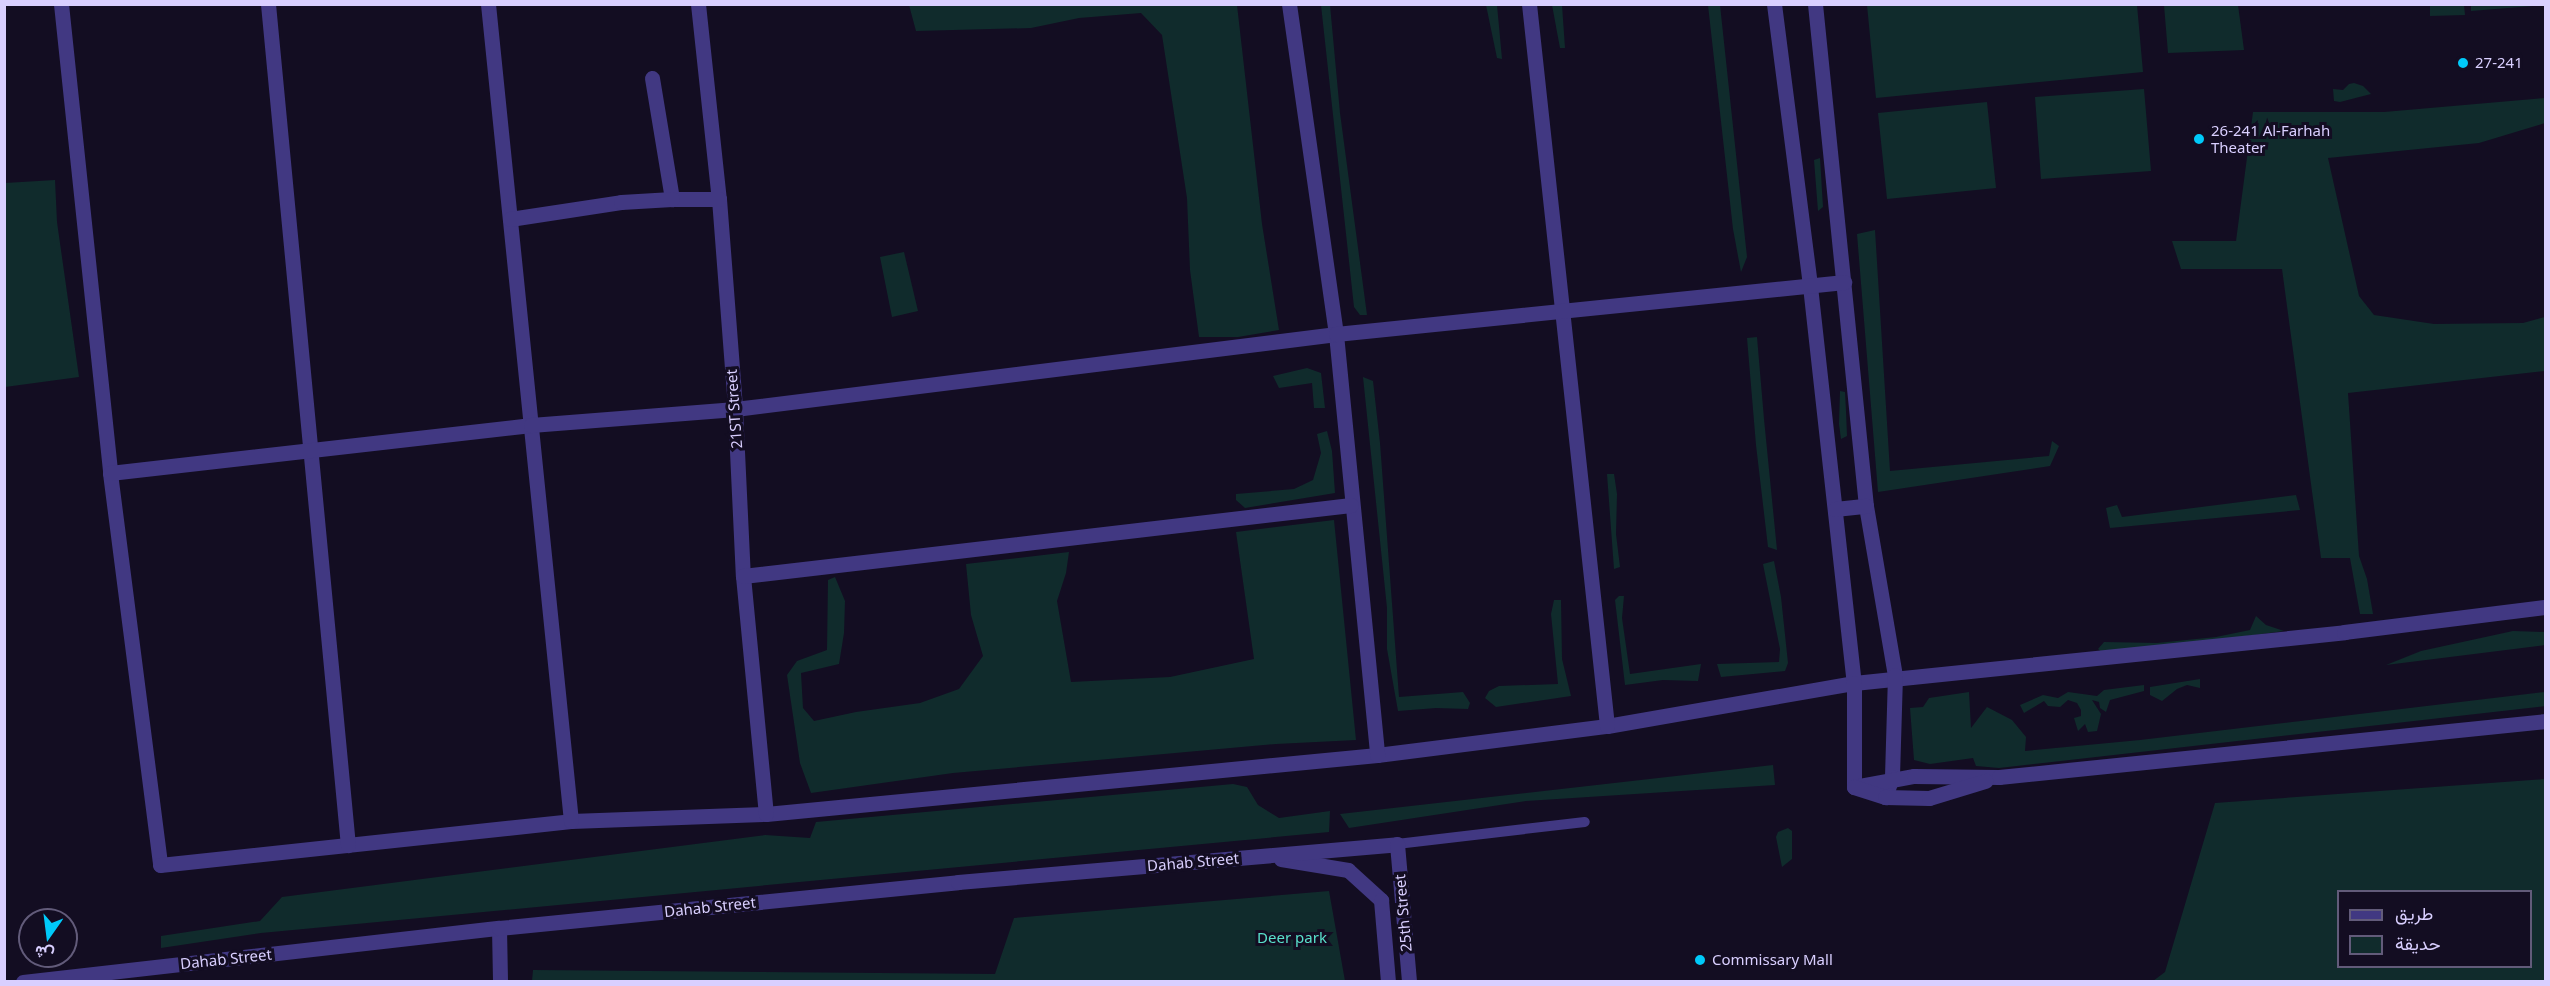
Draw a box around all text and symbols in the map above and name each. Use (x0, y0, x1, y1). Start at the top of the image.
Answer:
place label: 27-241 (2475, 54, 2523, 72)
marker: 27-241 (2456, 56, 2470, 70)
place label: 26-241 Al-Farhah Theater (2211, 121, 2330, 156)
marker: 26-241 Al-Farhah Theater (2192, 132, 2206, 146)
street label: 21ST Street (722, 369, 746, 449)
street label: Dahab Street (1146, 849, 1240, 875)
street label: 25th Street (1391, 874, 1415, 952)
legend (2337, 890, 2532, 968)
street label: Dahab Street (663, 893, 757, 921)
text: طريق (2395, 901, 2433, 925)
north arrow (18, 908, 78, 968)
park label: Deer park (1257, 929, 1327, 947)
text: حديقة (2395, 931, 2441, 955)
text: ش (32, 941, 56, 967)
street label: Dahab Street (179, 945, 273, 973)
place label: Commissary Mall (1712, 951, 1833, 969)
marker: Commissary Mall (1693, 953, 1707, 967)

